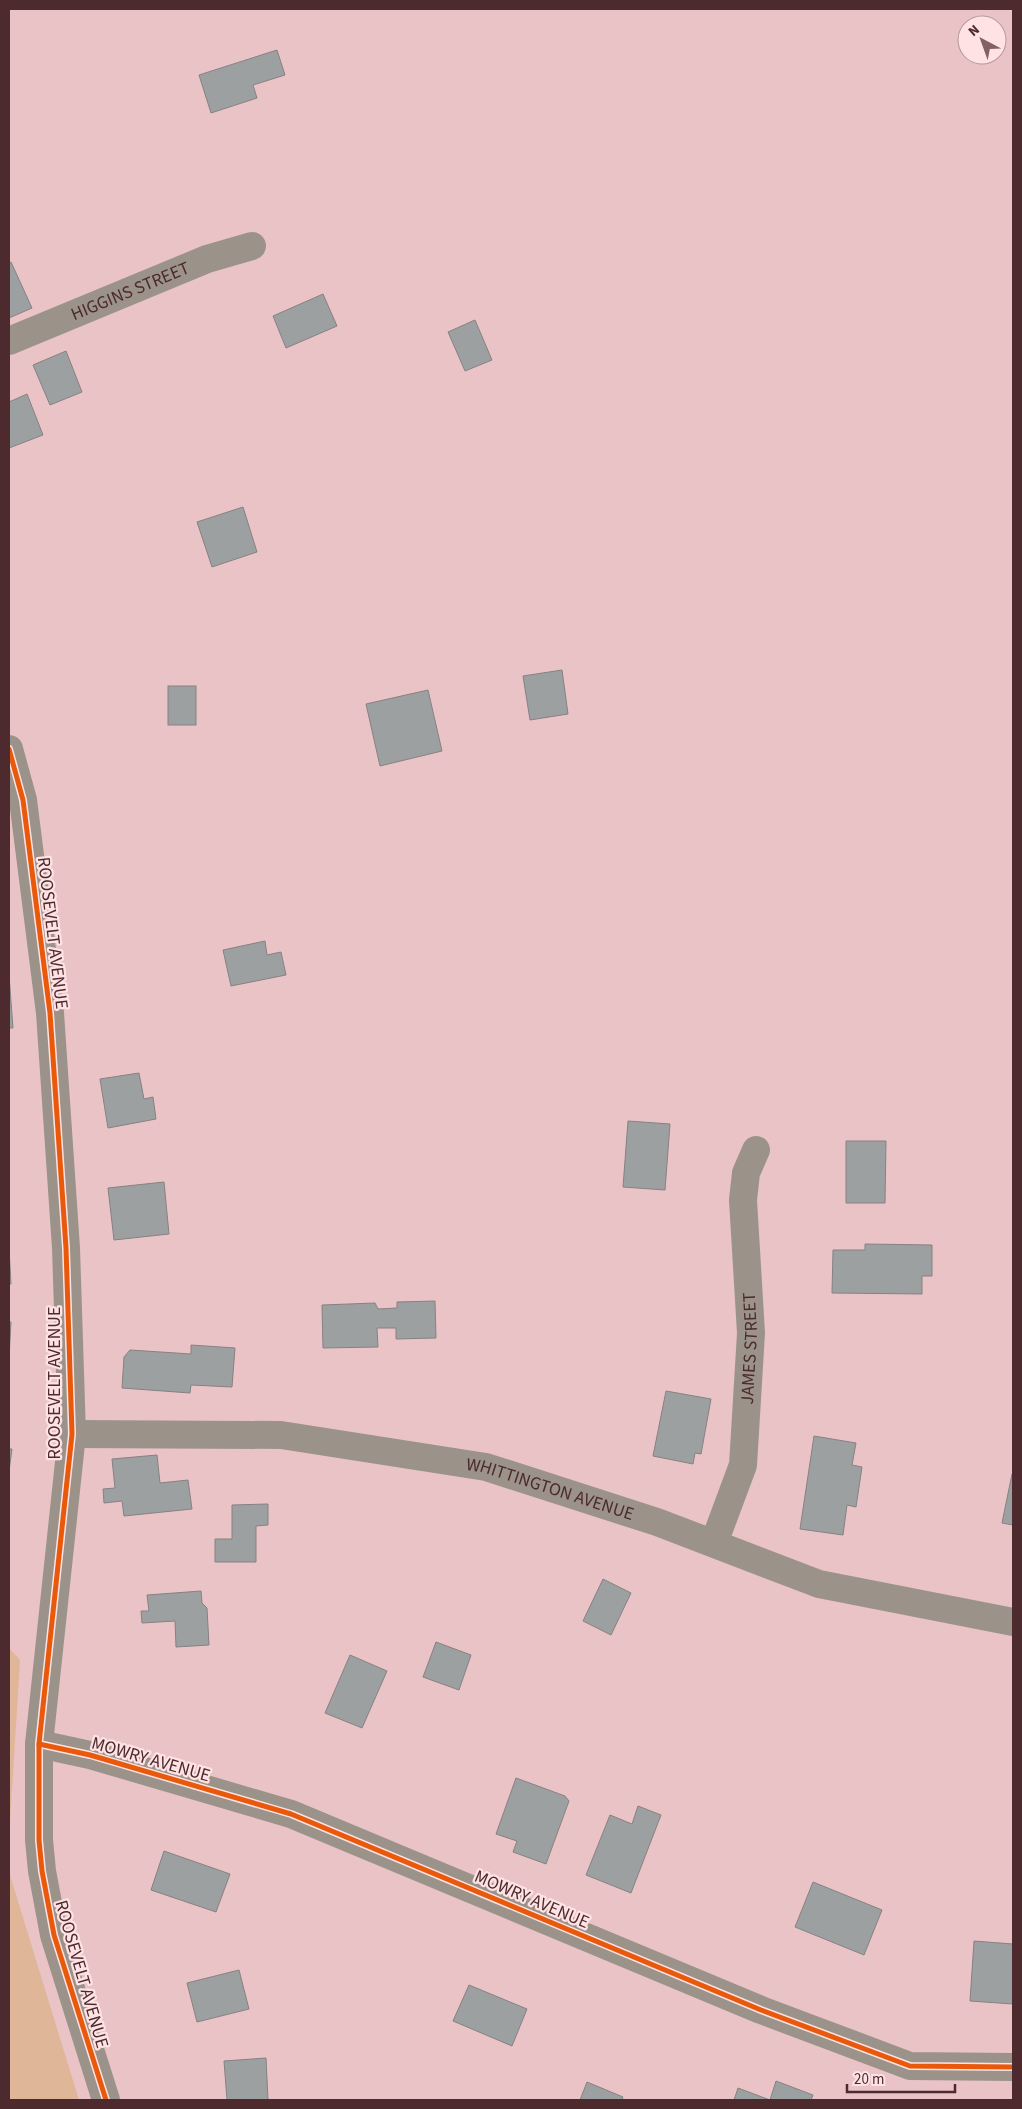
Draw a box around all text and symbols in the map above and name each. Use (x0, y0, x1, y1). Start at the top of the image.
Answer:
north arrow (957, 15, 1007, 65)
text: N (964, 20, 984, 42)
street label: HIGGINS STREET (67, 256, 194, 327)
street label: ROOSEVELT AVENUE (31, 856, 74, 1010)
street label: JAMES STREET (735, 1291, 764, 1405)
street label: ROOSEVELT AVENUE (42, 1307, 67, 1459)
street label: WHITTINGTON AVENUE (464, 1452, 637, 1527)
street label: MOWRY AVENUE (89, 1731, 213, 1788)
street label: MOWRY AVENUE (471, 1864, 593, 1935)
street label: ROOSEVELT AVENUE (48, 1897, 115, 2051)
scale bar (847, 2062, 954, 2094)
text: 20 m (854, 2069, 884, 2090)

